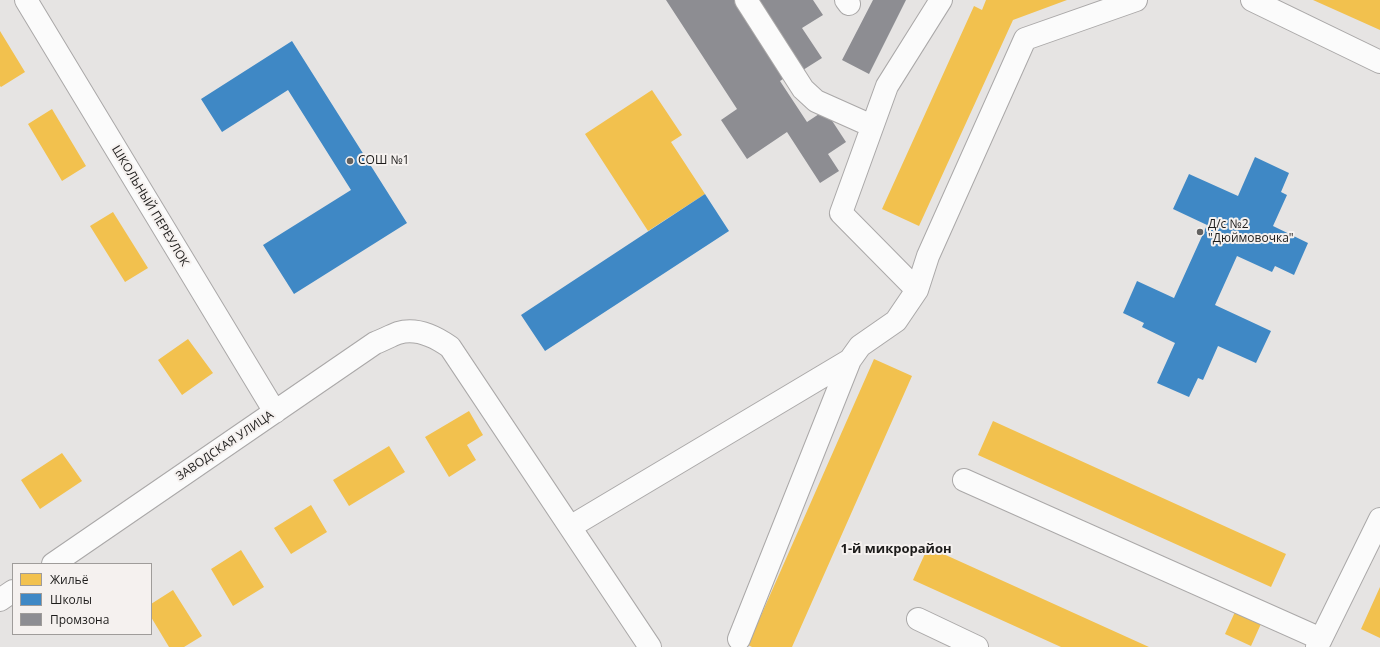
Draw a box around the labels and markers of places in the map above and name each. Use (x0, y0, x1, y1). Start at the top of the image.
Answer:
place label: СОШ №1 (358, 154, 409, 168)
marker: СОШ №1 (345, 156, 355, 166)
place label: Д/с №2 "Дюймовочка" (1208, 218, 1294, 246)
marker: Д/с №2 "Дюймовочка" (1195, 227, 1205, 237)

